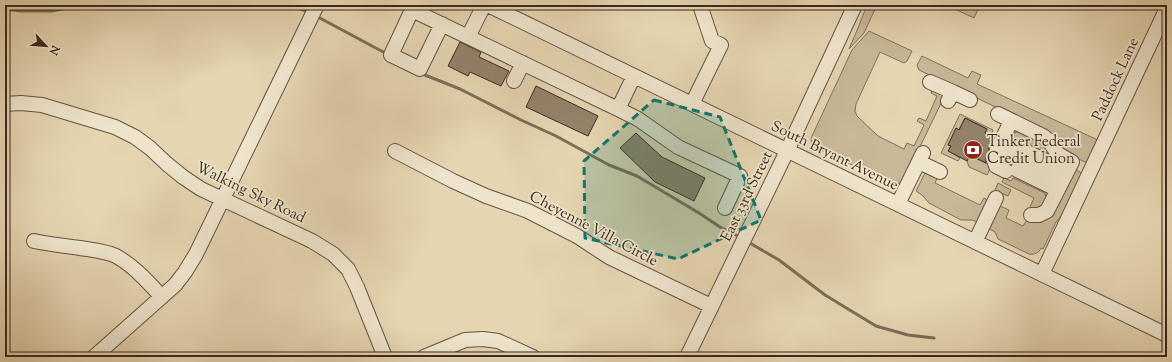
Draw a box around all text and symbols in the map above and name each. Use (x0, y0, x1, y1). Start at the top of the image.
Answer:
north arrow (26, 26, 66, 66)
street label: Paddock Lane (1088, 35, 1145, 125)
text: N (45, 42, 64, 58)
street label: South Bryant Avenue (767, 116, 902, 196)
place label: Tinker Federal Credit Union (987, 132, 1081, 170)
bank icon: Tinker Federal Credit Union (962, 139, 984, 161)
street label: East 33rd Street (716, 148, 778, 245)
street label: Walking Sky Road (192, 158, 309, 229)
street label: Cheyenne Villa Circle (525, 187, 661, 272)

